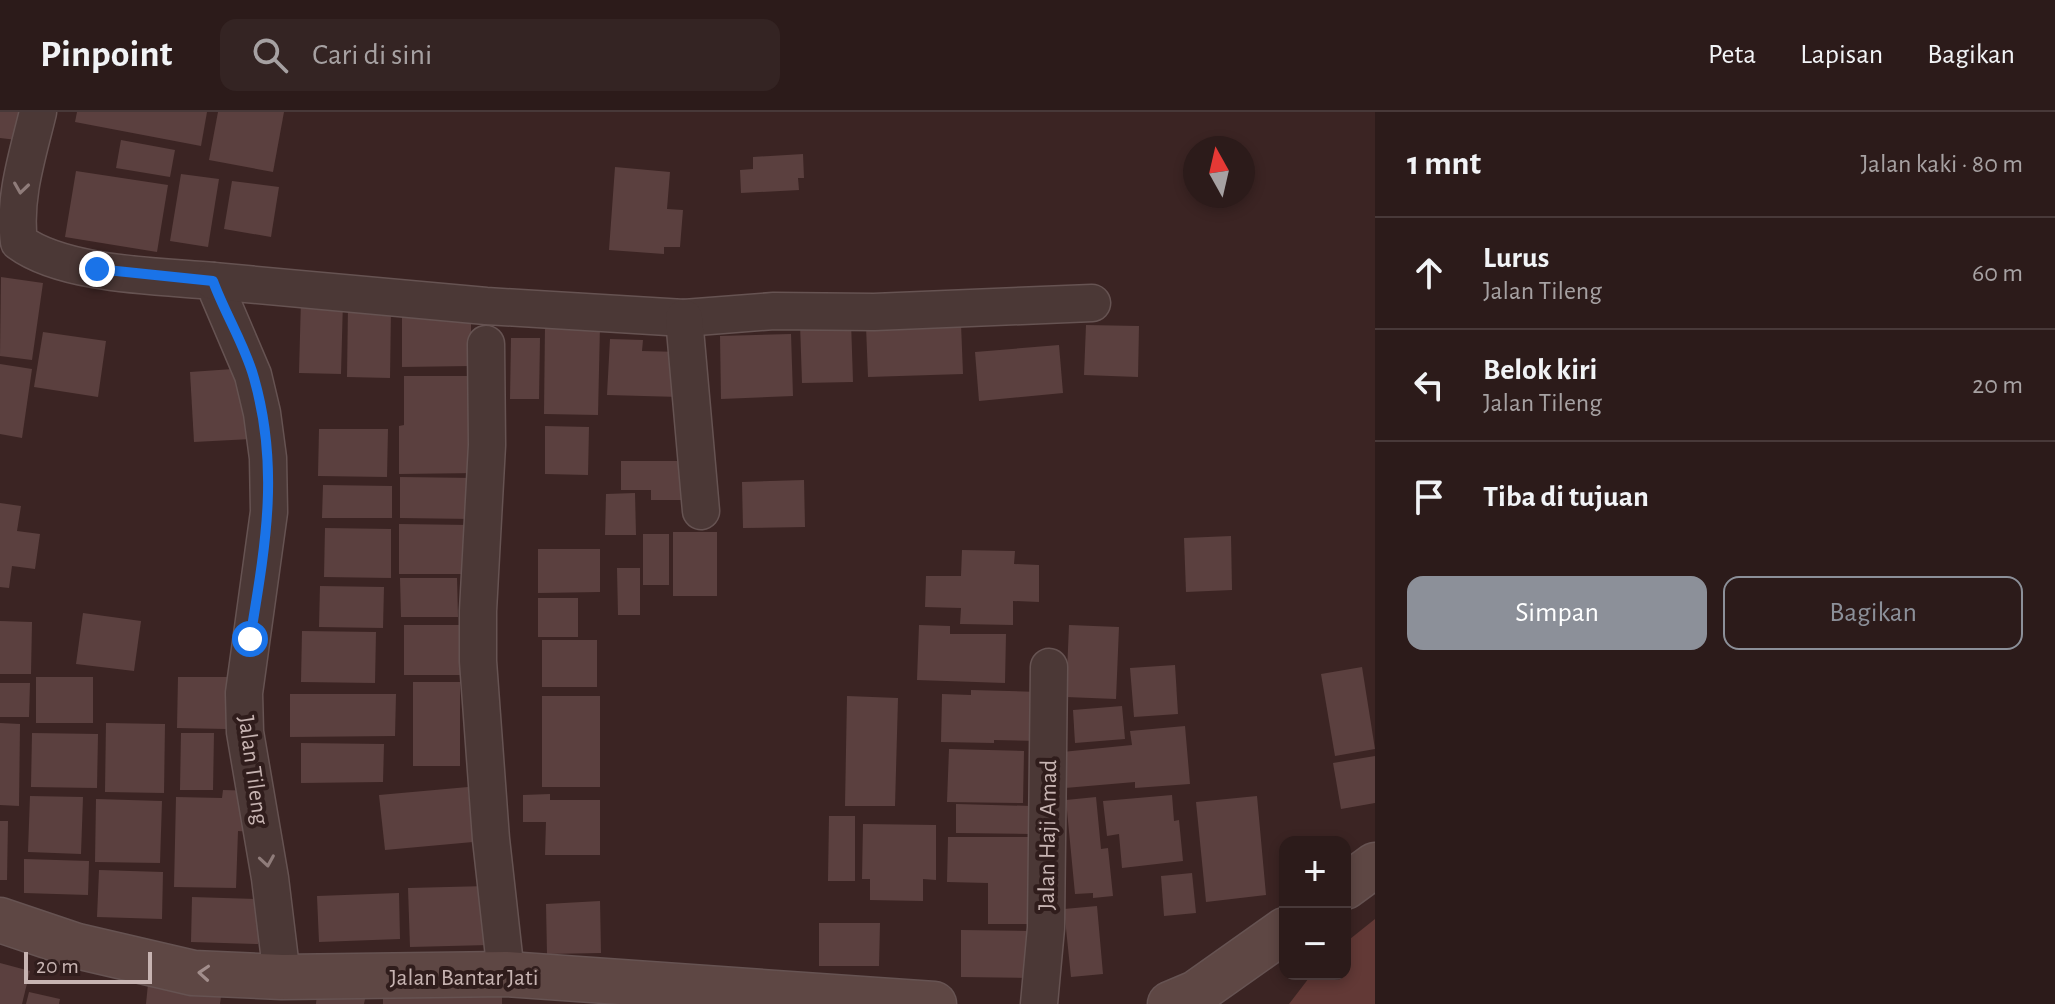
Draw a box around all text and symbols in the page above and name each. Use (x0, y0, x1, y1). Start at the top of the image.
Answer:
search box (220, 19, 780, 91)
icon: search (248, 33, 292, 77)
text: Pinpoint (40, 36, 172, 74)
text: Cari di sini (312, 40, 432, 70)
text: Peta (1708, 41, 1756, 69)
text: Lapisan (1800, 41, 1883, 69)
text: Bagikan (1927, 41, 2015, 69)
north arrow (1183, 136, 1255, 208)
text: 1 mnt (1407, 147, 1481, 181)
text: Jalan kaki · 80 m (1860, 151, 2023, 177)
one-way arrow (13, 181, 30, 195)
text: Lurus (1483, 243, 1549, 273)
route end (79, 251, 115, 287)
icon: ahead (1407, 251, 1451, 295)
text: 60 m (1972, 260, 2023, 286)
text: Jalan Tileng (1483, 278, 1602, 304)
text: Belok kiri (1483, 355, 1597, 385)
icon: left (1407, 363, 1451, 407)
text: 20 m (1972, 372, 2023, 398)
text: Jalan Tileng (1483, 390, 1602, 416)
icon: arrive (1407, 475, 1451, 519)
text: Tiba di tujuan (1483, 482, 1649, 512)
button: Simpan (1407, 576, 1707, 650)
button: Bagikan (1723, 576, 2023, 650)
route start (232, 621, 268, 657)
street label: Jalan Tileng (233, 714, 273, 826)
street label: Jalan Haji Amad (1035, 759, 1061, 911)
map controls (1279, 836, 1351, 980)
button: + (1279, 836, 1351, 908)
one-way arrow (258, 855, 275, 868)
button: − (1279, 908, 1351, 980)
scale bar (24, 948, 152, 984)
text: 20 m (36, 955, 79, 977)
one-way arrow (197, 965, 210, 982)
street label: Jalan Bantar Jati (389, 966, 539, 990)

